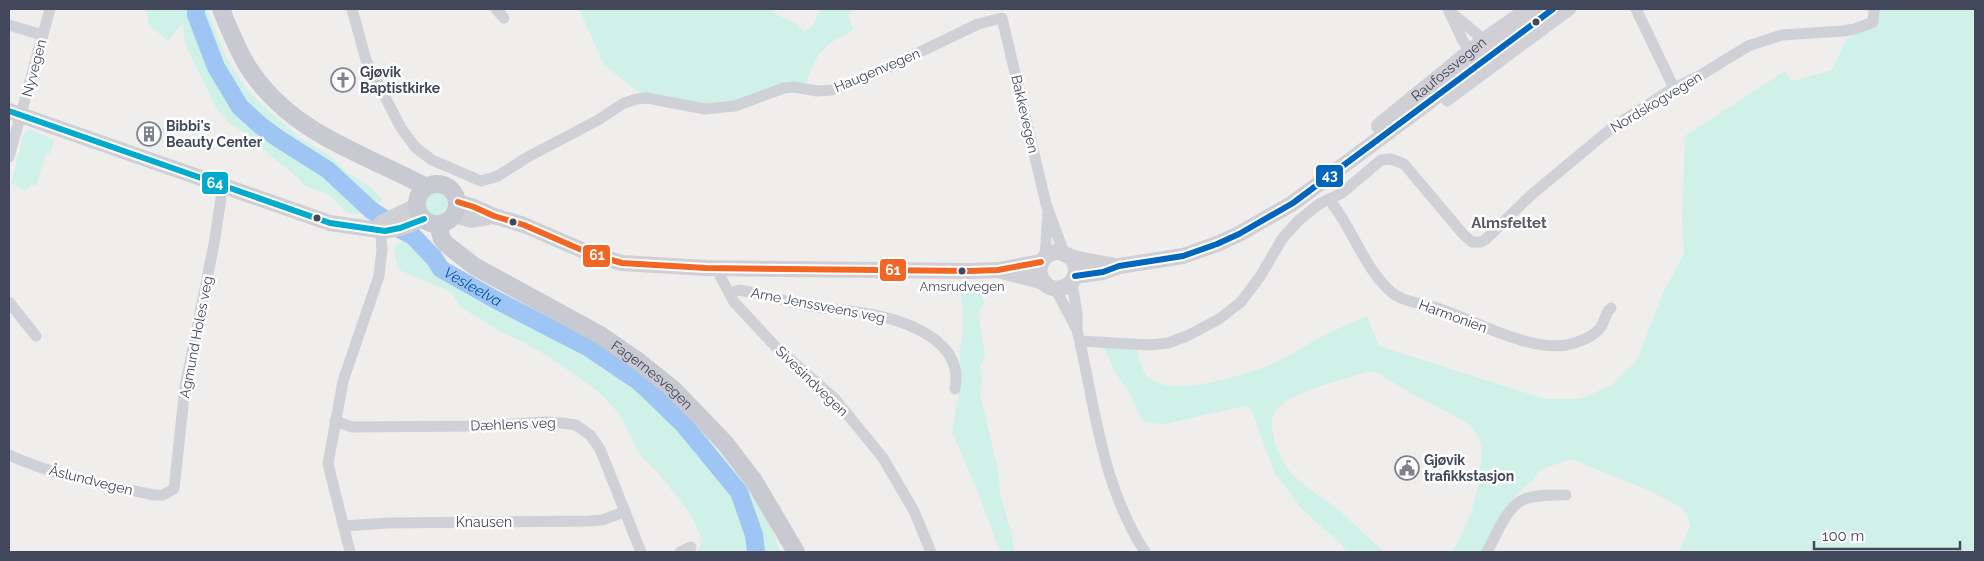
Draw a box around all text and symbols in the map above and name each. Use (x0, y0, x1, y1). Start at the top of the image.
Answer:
unlabelled marker (1531, 17, 1541, 27)
street label: Raufossvegen (1408, 34, 1489, 104)
street label: Nyvegen (19, 38, 49, 98)
street label: Haugenvegen (832, 45, 922, 95)
place label: Gjøvik Baptistkirke (360, 64, 441, 96)
church icon: Gjøvik Baptistkirke (330, 67, 356, 93)
street label: Nordskogvegen (1607, 68, 1705, 136)
street label: Bakkevegen (1008, 73, 1042, 155)
place label: Bibbi's Beauty Center (166, 118, 263, 150)
building icon: Bibbi's Beauty Center (136, 121, 162, 147)
line badge: 43 (1315, 164, 1344, 188)
text: 43 (1322, 167, 1338, 183)
line badge: 64 (201, 171, 229, 195)
text: 64 (207, 175, 223, 191)
unlabelled marker (312, 213, 322, 223)
district label: Almsfeltet (1471, 214, 1547, 232)
unlabelled marker (508, 217, 518, 227)
line badge: 61 (582, 244, 611, 268)
text: 61 (589, 247, 605, 263)
line badge: 61 (879, 258, 907, 282)
text: 61 (885, 262, 901, 278)
water label: Vesleelva (441, 263, 505, 310)
marker: Amsrudvegen (957, 266, 967, 276)
street label: Agmund Holes veg (176, 275, 216, 399)
place label: Amsrudvegen (920, 279, 1004, 294)
street label: Arne Jenssveens veg (750, 284, 886, 326)
street label: Harmonien (1417, 296, 1489, 336)
street label: Fagernesvegen (608, 337, 696, 413)
street label: Sivesindvegen (773, 343, 851, 419)
street label: Dæhlens veg (470, 415, 556, 433)
place label: Gjøvik trafikkstasjon (1424, 452, 1514, 484)
public building icon: Gjøvik trafikkstasjon (1394, 455, 1420, 481)
street label: Åslundvegen (48, 461, 135, 498)
street label: Knausen (456, 514, 512, 530)
scale bar (1814, 518, 1960, 550)
text: 100 m (1822, 527, 1864, 545)

